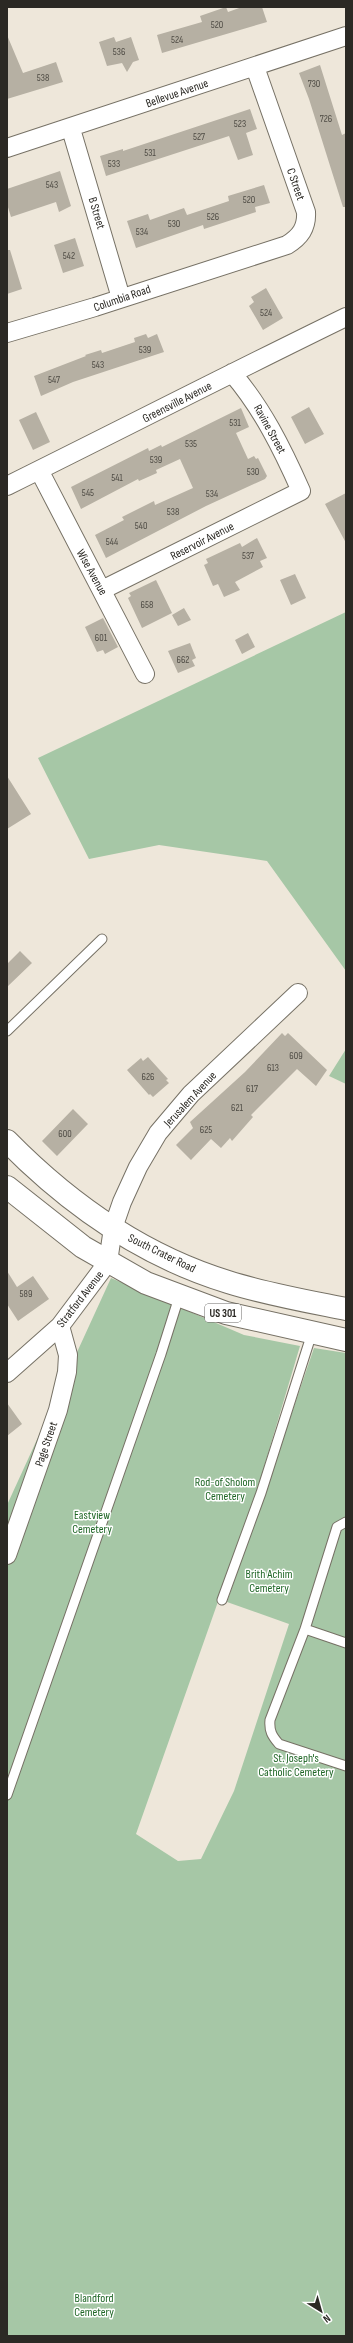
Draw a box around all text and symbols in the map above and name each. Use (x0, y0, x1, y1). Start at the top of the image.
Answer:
house number: 520 (211, 19, 223, 31)
house number: 524 (171, 34, 183, 46)
house number: 536 (113, 46, 125, 58)
house number: 538 (37, 72, 49, 84)
street label: Bellevue Avenue (144, 76, 211, 111)
house number: 730 (308, 78, 320, 90)
house number: 726 (320, 113, 332, 125)
house number: 523 (234, 118, 246, 130)
house number: 527 (193, 131, 205, 143)
house number: 531 (144, 147, 156, 159)
house number: 533 (108, 158, 120, 170)
street label: C Street (283, 166, 308, 203)
house number: 543 (46, 179, 58, 191)
house number: 520 (243, 194, 255, 206)
street label: B Street (85, 195, 109, 231)
house number: 526 (207, 211, 219, 223)
house number: 530 (168, 218, 180, 230)
house number: 534 (136, 226, 148, 238)
house number: 542 (63, 250, 75, 262)
street label: Columbia Road (92, 282, 153, 315)
house number: 524 (260, 307, 272, 319)
house number: 539 (139, 344, 151, 356)
house number: 543 (92, 359, 104, 371)
house number: 547 (48, 374, 60, 386)
street label: Greensville Avenue (140, 378, 215, 426)
street label: Ravine Street (250, 402, 289, 457)
house number: 531 (229, 417, 241, 429)
house number: 535 (185, 438, 197, 450)
house number: 539 (150, 454, 162, 466)
house number: 530 (247, 466, 259, 478)
house number: 541 (111, 472, 123, 484)
house number: 545 (82, 487, 94, 499)
house number: 534 (206, 488, 218, 500)
house number: 538 (167, 506, 179, 518)
street label: Reservoir Avenue (168, 519, 237, 564)
house number: 540 (135, 520, 147, 532)
house number: 544 (106, 536, 118, 548)
street label: Wise Avenue (73, 547, 110, 598)
house number: 537 (242, 550, 254, 562)
house number: 658 (141, 599, 153, 611)
house number: 601 (95, 632, 108, 644)
house number: 662 (177, 654, 189, 666)
house number: 609 (289, 1050, 303, 1062)
house number: 613 (267, 1062, 279, 1074)
street label: Jerusalem Avenue (160, 1068, 220, 1131)
house number: 626 (142, 1071, 154, 1083)
house number: 617 (246, 1083, 258, 1095)
house number: 621 (231, 1102, 244, 1114)
house number: 625 (200, 1124, 212, 1136)
house number: 600 (58, 1128, 72, 1140)
street label: South Crater Road (126, 1231, 198, 1276)
street label: Stratford Avenue (54, 1268, 107, 1331)
house number: 589 (20, 1288, 32, 1300)
road number: US 301 (205, 1304, 241, 1322)
street label: Page Street (32, 1420, 61, 1469)
park label: Rod-of Sholom Cemetery (195, 1475, 255, 1504)
park label: Eastview Cemetery (72, 1508, 112, 1537)
park label: Brith Achim Cemetery (246, 1567, 293, 1596)
park label: St. Joseph's Catholic Cemetery (258, 1751, 334, 1780)
park label: Blandford Cemetery (74, 2291, 114, 2320)
north arrow (301, 2291, 341, 2331)
text: N (320, 2312, 333, 2326)

